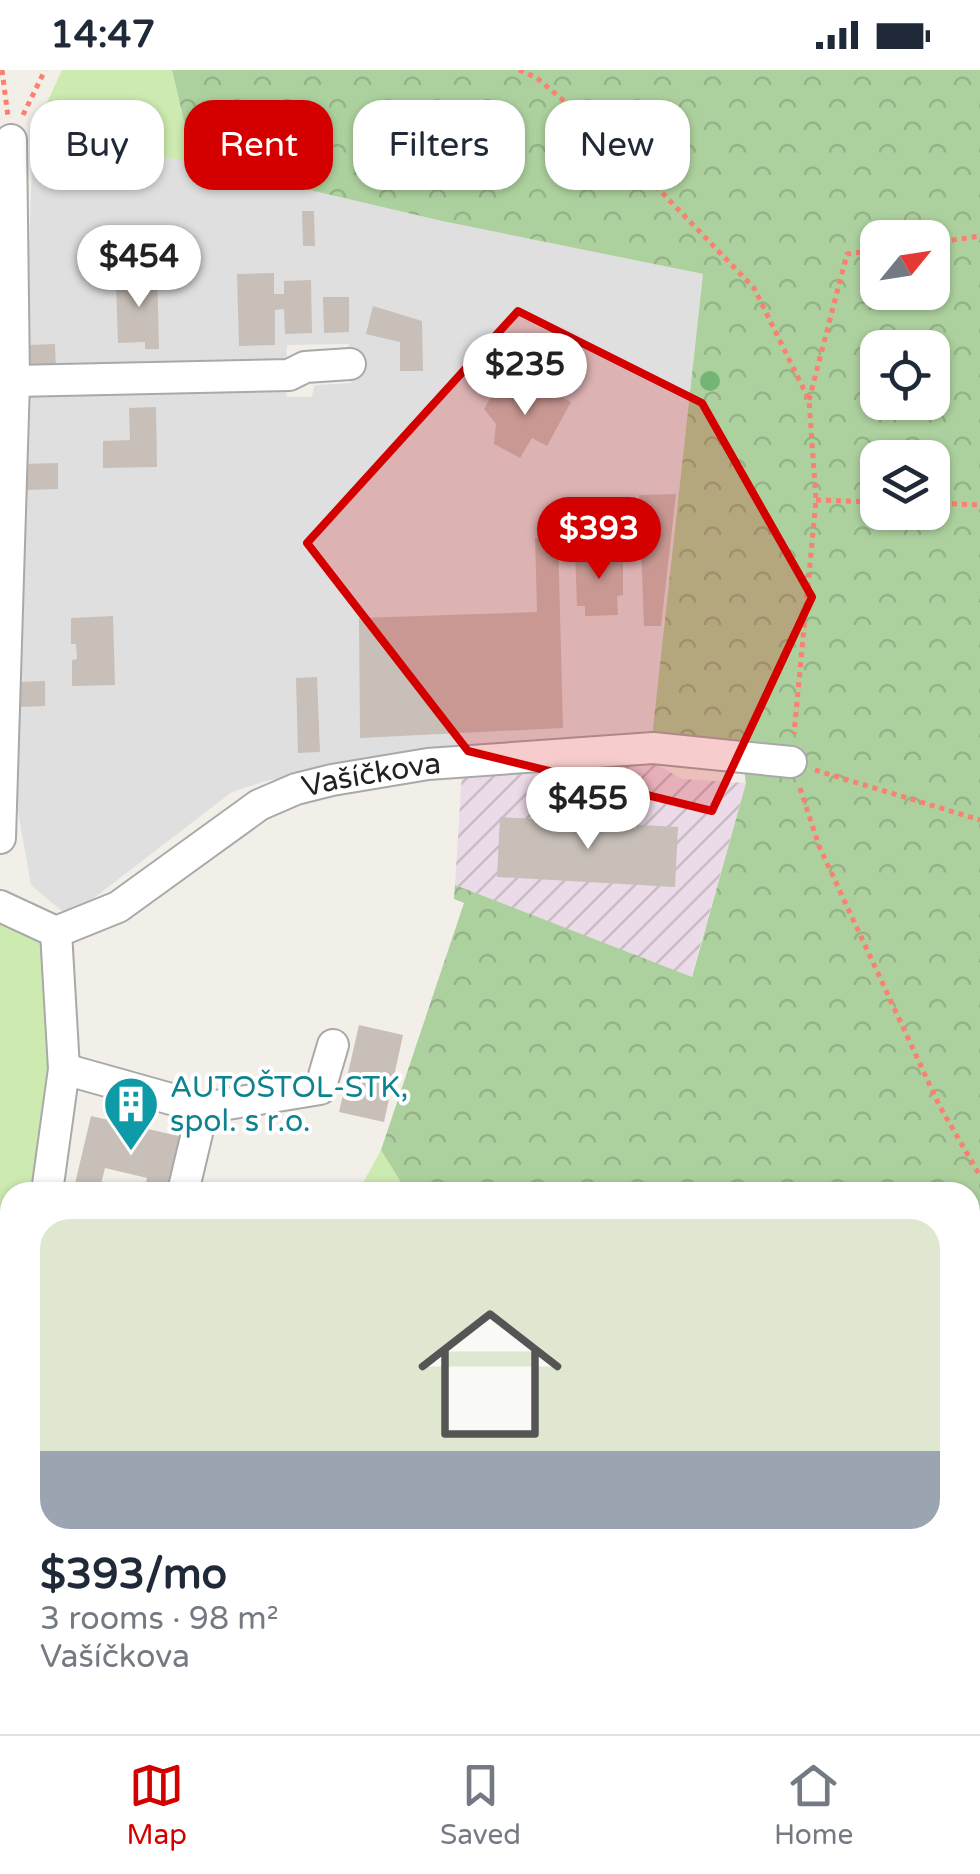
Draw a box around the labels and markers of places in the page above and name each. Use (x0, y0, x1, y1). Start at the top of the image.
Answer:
pin: $454 (80, 225, 198, 310)
pin: $235 (466, 333, 584, 418)
pin: $393 (540, 497, 658, 582)
pin: $455 (529, 767, 647, 852)
place label: AUTOŠTOL-STK, spol. s r.o. (170, 1069, 408, 1140)
building icon: AUTOŠTOL-STK, spol. s r.o. (101, 1074, 161, 1153)

